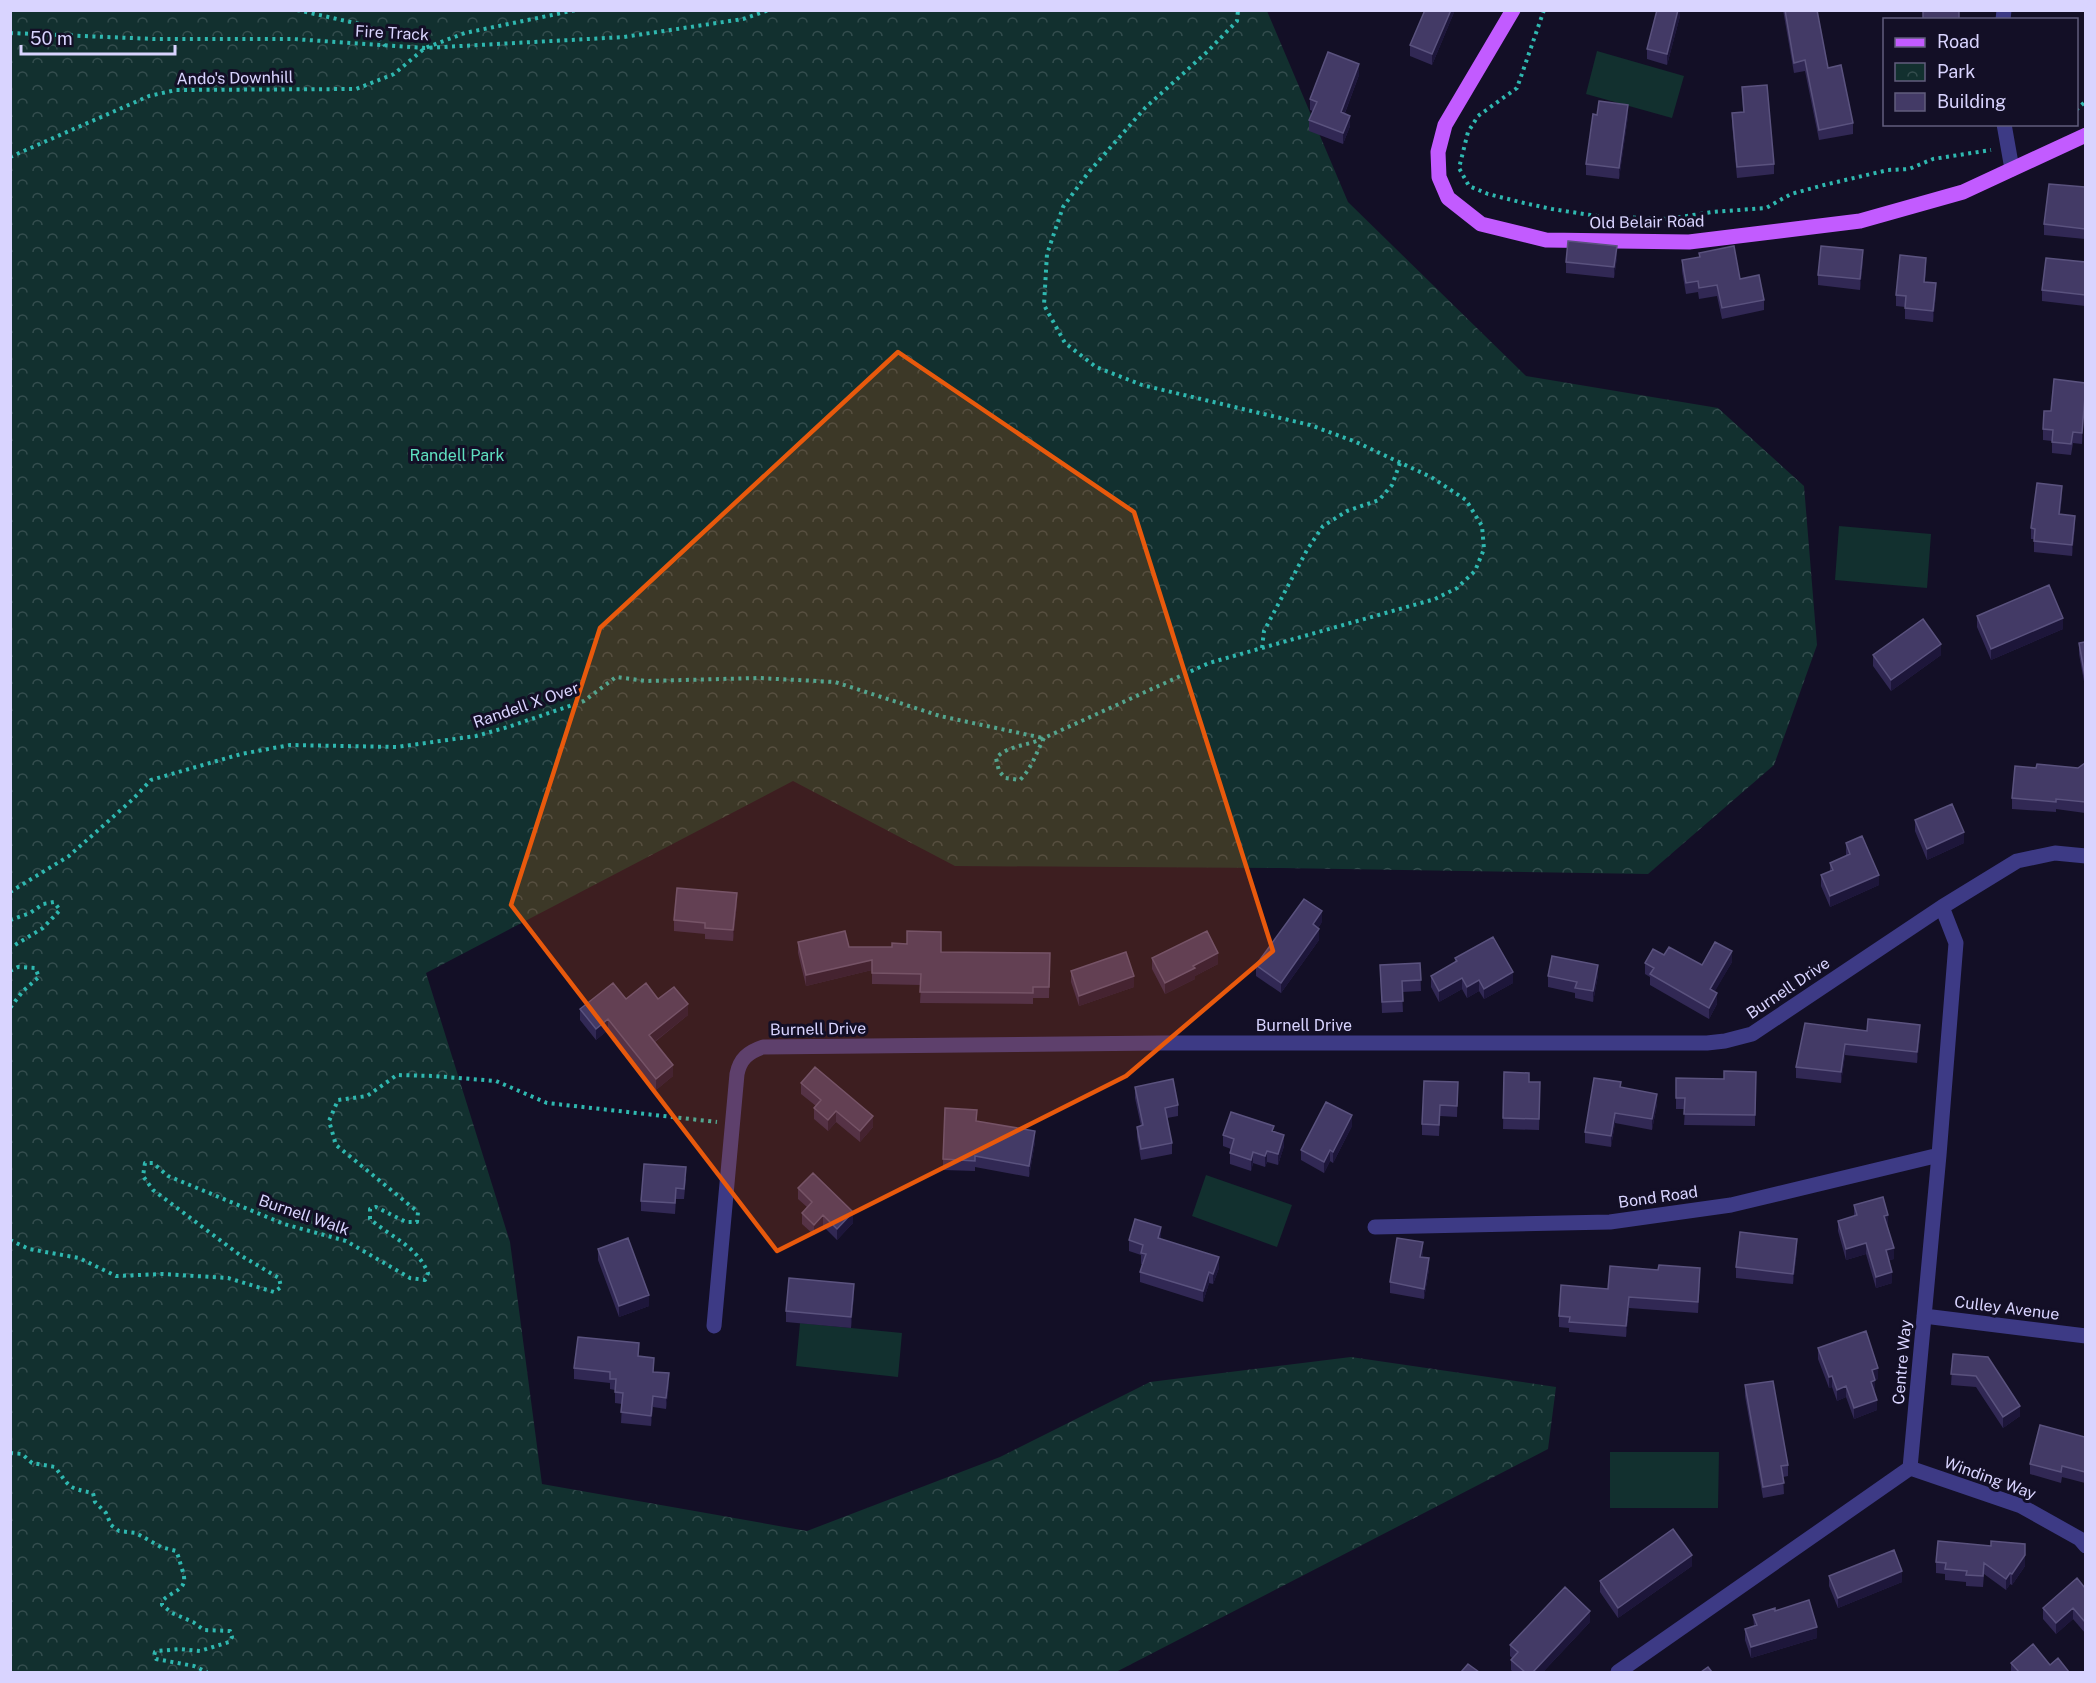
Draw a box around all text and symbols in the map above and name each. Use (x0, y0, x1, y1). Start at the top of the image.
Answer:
scale bar (21, 18, 176, 56)
legend (1883, 18, 2078, 126)
street label: Fire Track (355, 22, 429, 44)
text: 50 m (30, 28, 73, 49)
text: Road (1937, 31, 1980, 52)
text: Park (1937, 61, 1975, 82)
street label: Ando's Downhill (176, 67, 294, 89)
text: Building (1937, 91, 2006, 112)
street label: Old Belair Road (1589, 211, 1705, 233)
park label: Randell Park (410, 446, 504, 465)
street label: Randell X Over (471, 678, 581, 732)
street label: Burnell Drive (1743, 953, 1833, 1023)
street label: Burnell Drive (1256, 1016, 1352, 1035)
street label: Burnell Drive (770, 1019, 866, 1039)
street label: Bond Road (1617, 1182, 1699, 1212)
street label: Burnell Walk (256, 1191, 352, 1239)
street label: Culley Avenue (1953, 1292, 2061, 1324)
street label: Centre Way (1889, 1318, 1915, 1405)
street label: Winding Way (1941, 1453, 2039, 1504)

